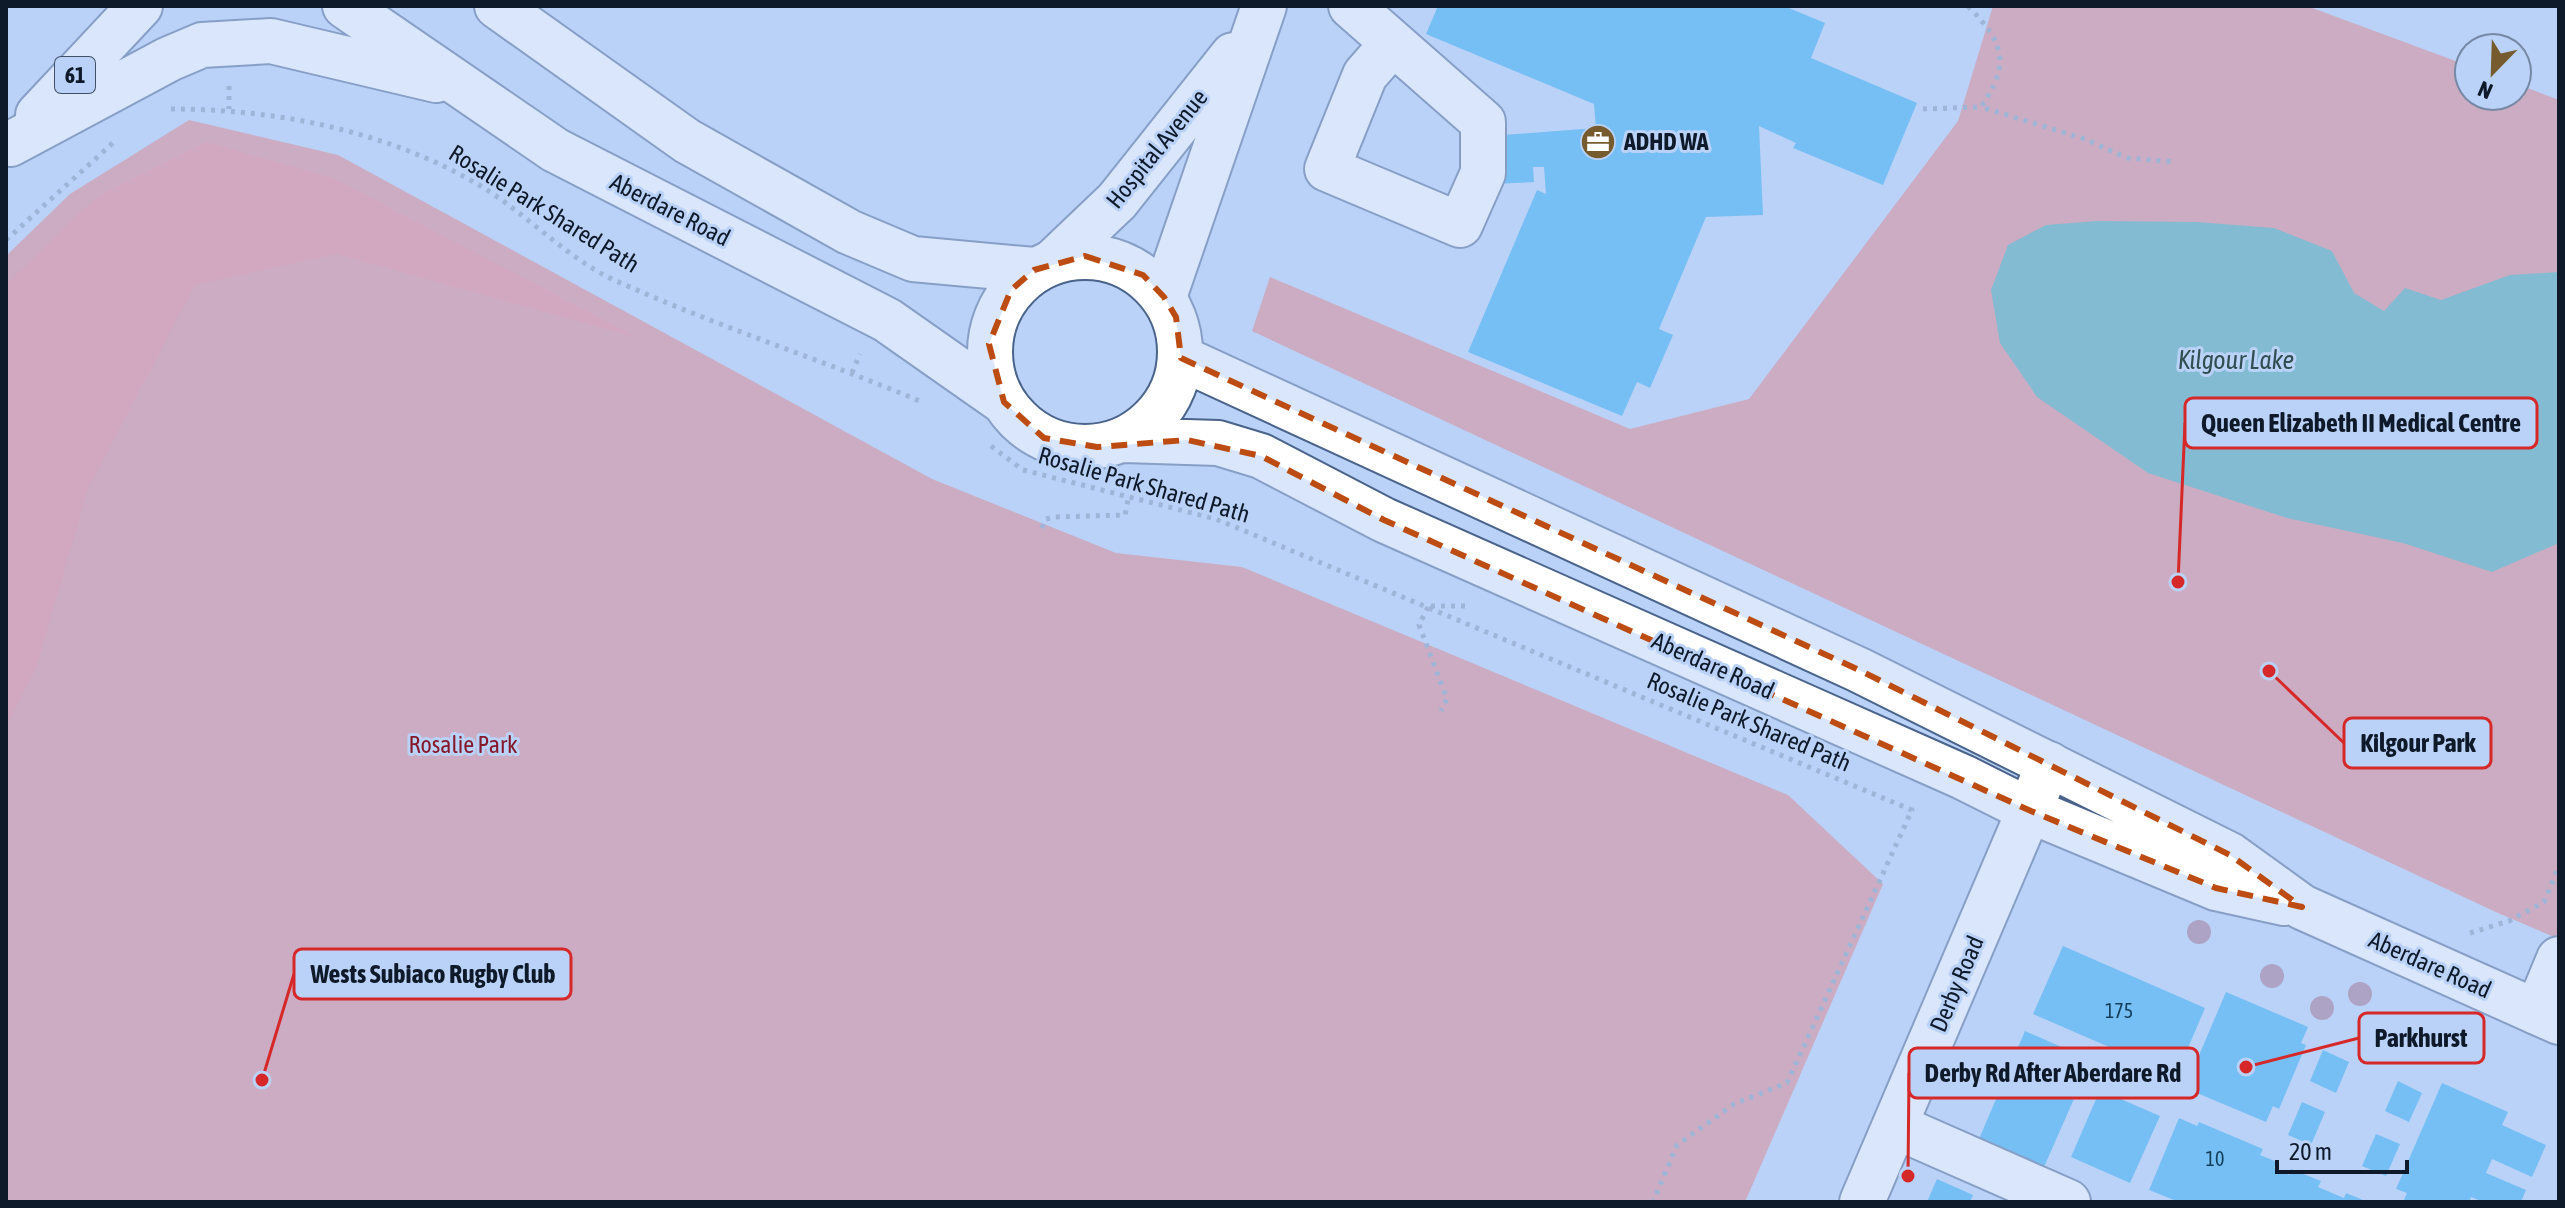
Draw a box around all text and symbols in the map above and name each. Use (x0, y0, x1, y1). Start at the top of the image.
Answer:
north arrow (2453, 32, 2533, 112)
road number: 61 (55, 57, 95, 93)
text: N (2474, 76, 2496, 105)
street label: Hospital Avenue (1101, 84, 1213, 213)
office icon: ADHD WA (1579, 123, 1617, 161)
place label: ADHD WA (1623, 128, 1709, 155)
street label: Rosalie Park Shared Path (444, 139, 644, 278)
street label: Aberdare Road (606, 168, 735, 251)
water label: Kilgour Lake (2178, 345, 2294, 375)
callout: Queen Elizabeth II Medical Centre (2185, 398, 2537, 448)
text: Queen Elizabeth II Medical Centre (2201, 408, 2521, 438)
street label: Rosalie Park Shared Path (1035, 441, 1253, 528)
street label: Aberdare Road (1648, 627, 1778, 704)
street label: Rosalie Park Shared Path (1643, 666, 1855, 777)
callout: Kilgour Park (2344, 718, 2491, 768)
text: Kilgour Park (2360, 728, 2476, 758)
park label: Rosalie Park (408, 731, 518, 758)
street label: Aberdare Road (2365, 926, 2495, 1003)
street label: Derby Road (1924, 932, 1989, 1036)
callout: Wests Subiaco Rugby Club (294, 949, 571, 999)
text: Wests Subiaco Rugby Club (309, 959, 556, 989)
house number: 175 (2105, 999, 2133, 1022)
callout: Parkhurst (2359, 1013, 2484, 1063)
text: Parkhurst (2375, 1023, 2468, 1053)
callout: Derby Rd After Aberdare Rd (1909, 1048, 2198, 1098)
text: Derby Rd After Aberdare Rd (1925, 1058, 2181, 1088)
scale bar (2277, 1124, 2407, 1174)
text: 20 m (2289, 1138, 2332, 1165)
house number: 10 (2206, 1147, 2224, 1170)

